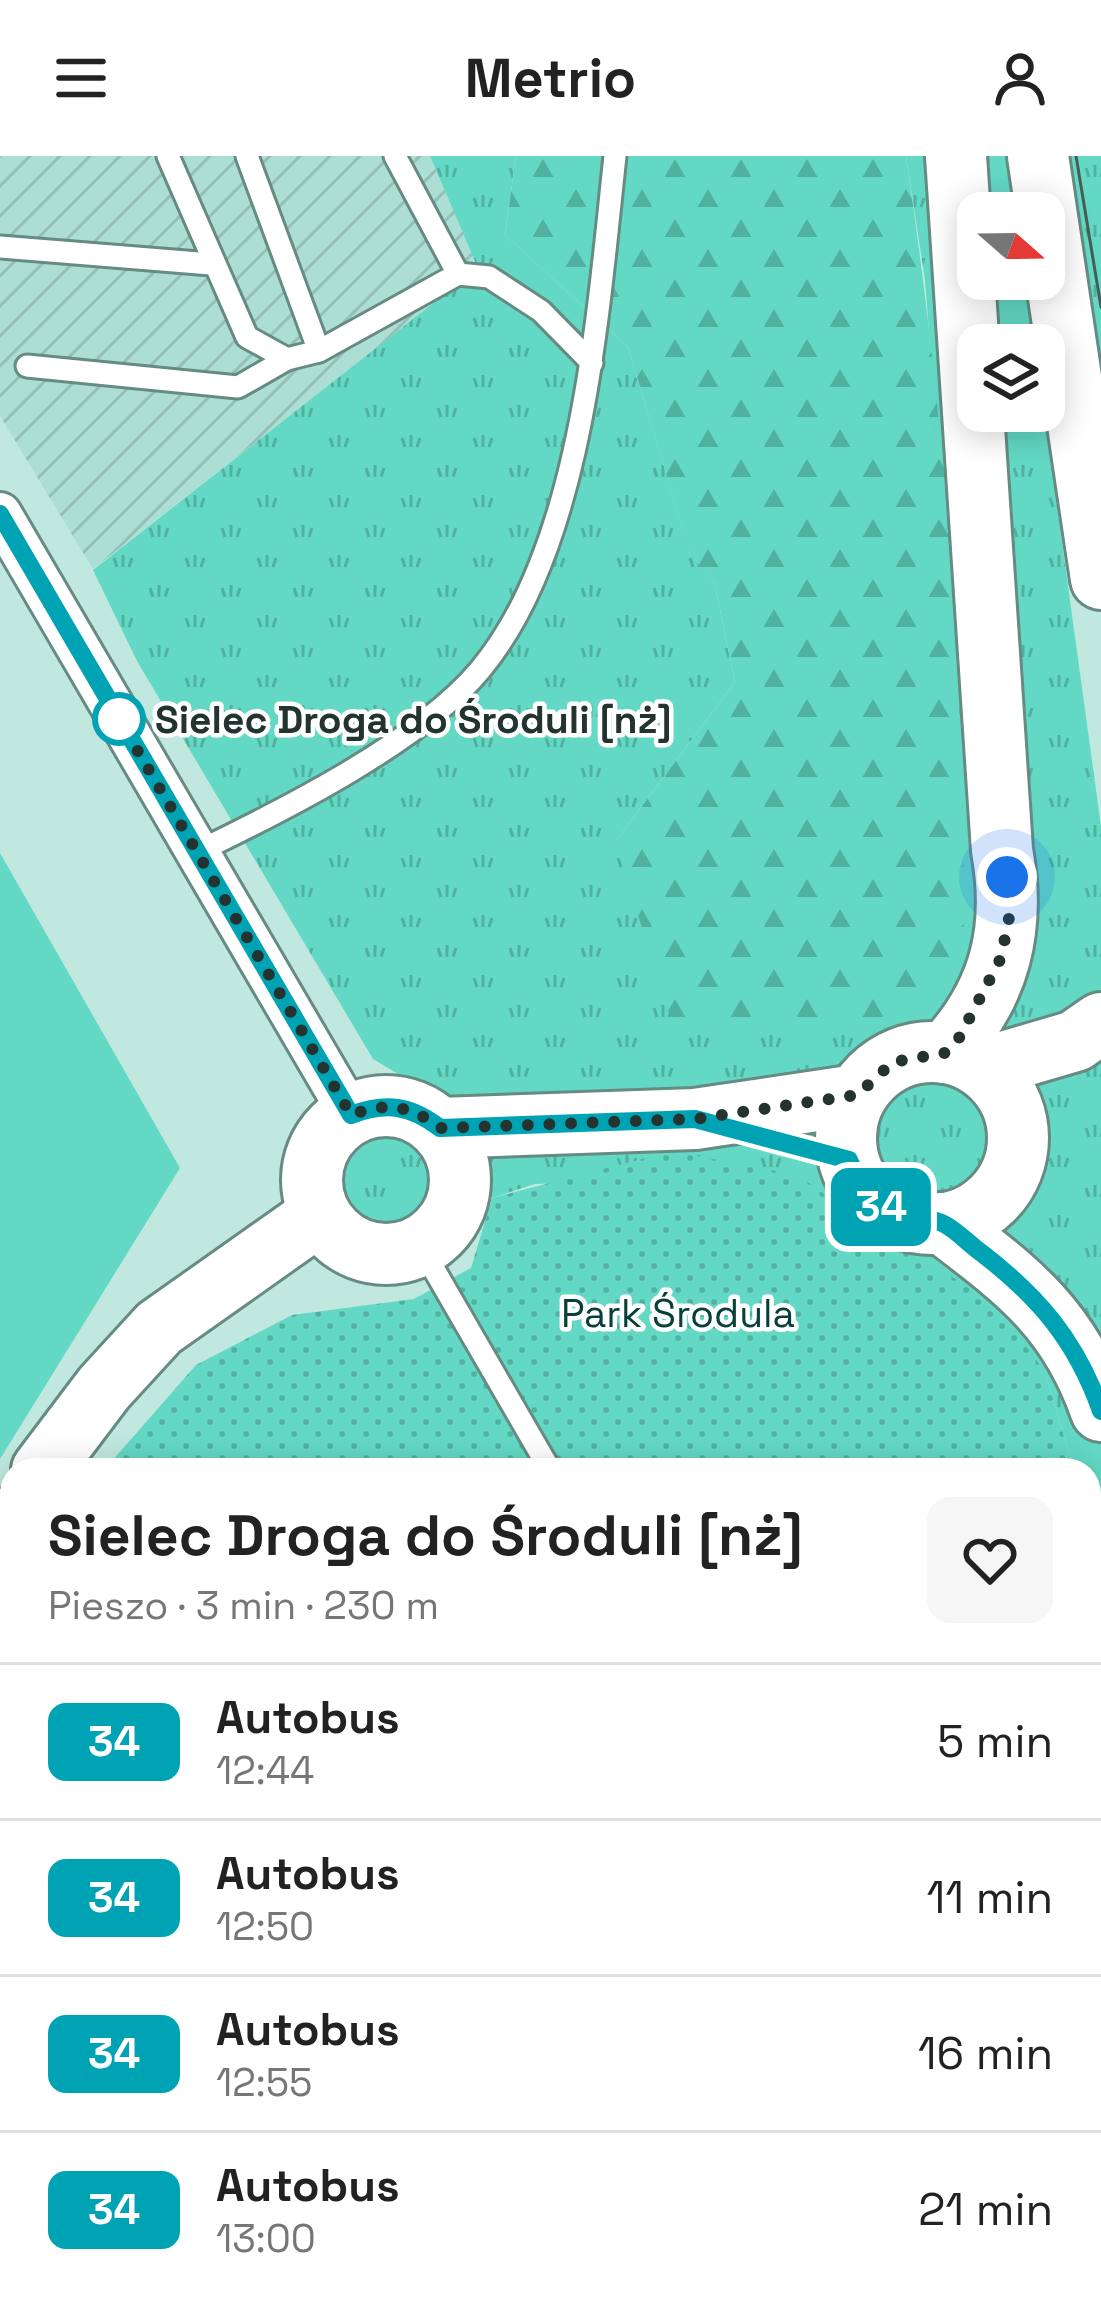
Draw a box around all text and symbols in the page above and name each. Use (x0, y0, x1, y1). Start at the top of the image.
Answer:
text: Metrio (465, 44, 636, 113)
icon: menu (48, 45, 114, 111)
icon: person (987, 45, 1053, 111)
north arrow (957, 192, 1065, 300)
map controls (957, 192, 1065, 432)
button: layers (957, 324, 1065, 432)
marker: Sielec Droga do Środuli [nż] (94, 694, 144, 744)
place label: Sielec Droga do Środuli [nż] (155, 695, 672, 744)
your location (977, 847, 1037, 907)
line badge: 34 (827, 1168, 935, 1246)
text: 34 (855, 1180, 907, 1233)
park label: Park Środula (561, 1289, 795, 1338)
button: heart (927, 1497, 1053, 1623)
text: Sielec Droga do Środuli [nż] (48, 1499, 803, 1572)
text: Pieszo · 3 min · 230 m (48, 1581, 439, 1630)
text: Autobus (216, 1689, 400, 1746)
text: 5 min (937, 1713, 1053, 1770)
text: 34 (88, 1715, 140, 1768)
text: 12:44 (216, 1746, 314, 1795)
text: Autobus (216, 1845, 400, 1902)
text: 11 min (927, 1869, 1053, 1926)
text: 34 (88, 1871, 140, 1924)
text: 12:50 (216, 1902, 314, 1951)
text: Autobus (216, 2001, 400, 2058)
text: 16 min (918, 2025, 1053, 2082)
text: 34 (88, 2027, 140, 2080)
text: 12:55 (216, 2058, 312, 2107)
text: Autobus (216, 2157, 400, 2214)
text: 21 min (918, 2181, 1053, 2238)
text: 34 (88, 2183, 140, 2236)
text: 13:00 (216, 2214, 316, 2263)

